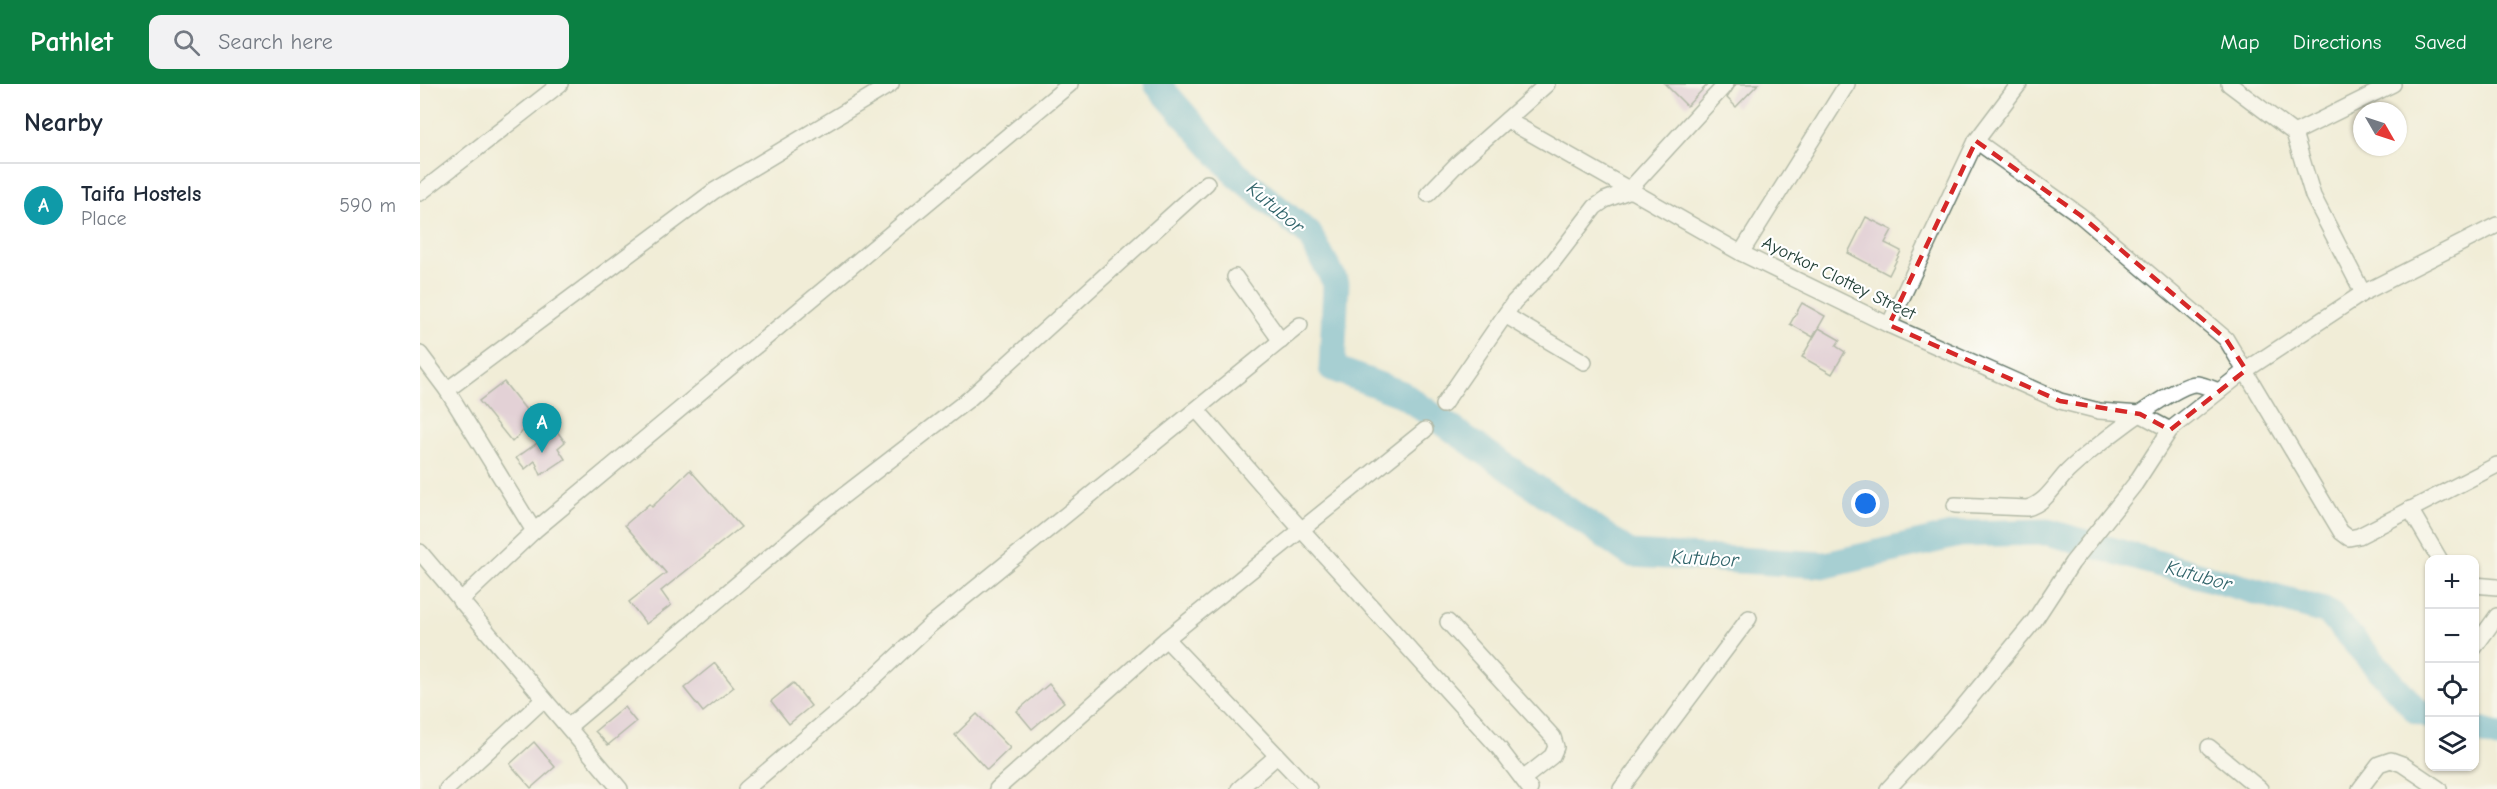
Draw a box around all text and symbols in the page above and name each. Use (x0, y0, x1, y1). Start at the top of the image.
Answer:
search box (149, 15, 569, 69)
text: Pathlet (30, 26, 113, 58)
icon: search (170, 26, 203, 59)
text: Search here (218, 29, 333, 55)
text: Map (2220, 30, 2260, 54)
text: Directions (2293, 30, 2382, 54)
text: Saved (2415, 30, 2467, 54)
north arrow (2353, 102, 2407, 156)
text: Nearby (24, 108, 103, 138)
water label: Kutubor (1242, 177, 1310, 239)
text: Taifa Hostels (81, 181, 201, 207)
text: A (38, 194, 49, 217)
text: 590 m (339, 194, 396, 217)
text: Place (81, 207, 127, 230)
street label: Ayorkor Clottey Street (1759, 232, 1920, 325)
pin: A (522, 404, 562, 453)
your location (1851, 489, 1880, 518)
water label: Kutubor (1671, 545, 1740, 572)
water label: Kutubor (2163, 555, 2236, 596)
map controls (2425, 555, 2479, 771)
button: + (2425, 555, 2479, 609)
button: − (2425, 609, 2479, 663)
button: locate (2425, 663, 2479, 717)
button: layers (2425, 717, 2479, 771)

